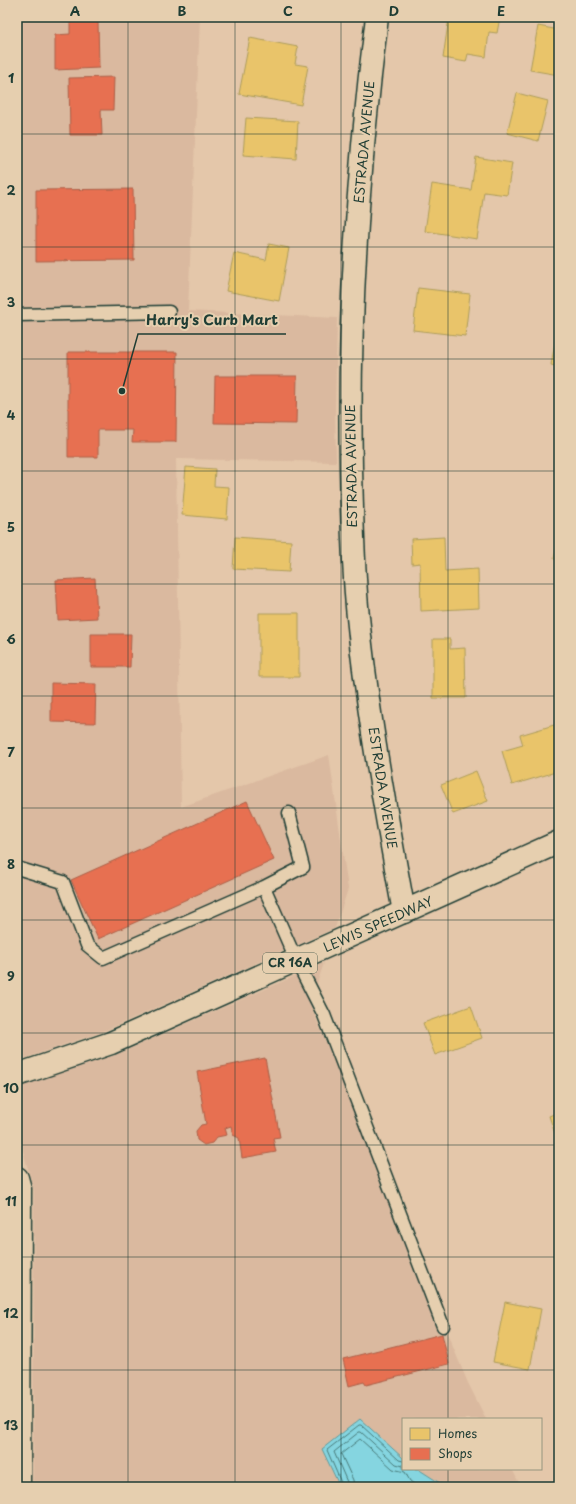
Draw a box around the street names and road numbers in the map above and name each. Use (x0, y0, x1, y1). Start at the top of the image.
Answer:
street label: ESTRADA AVENUE (349, 80, 378, 204)
street label: ESTRADA AVENUE (340, 404, 361, 528)
street label: ESTRADA AVENUE (364, 726, 403, 850)
street label: LEWIS SPEEDWAY (320, 891, 436, 956)
road number: CR 16A (263, 953, 317, 973)

